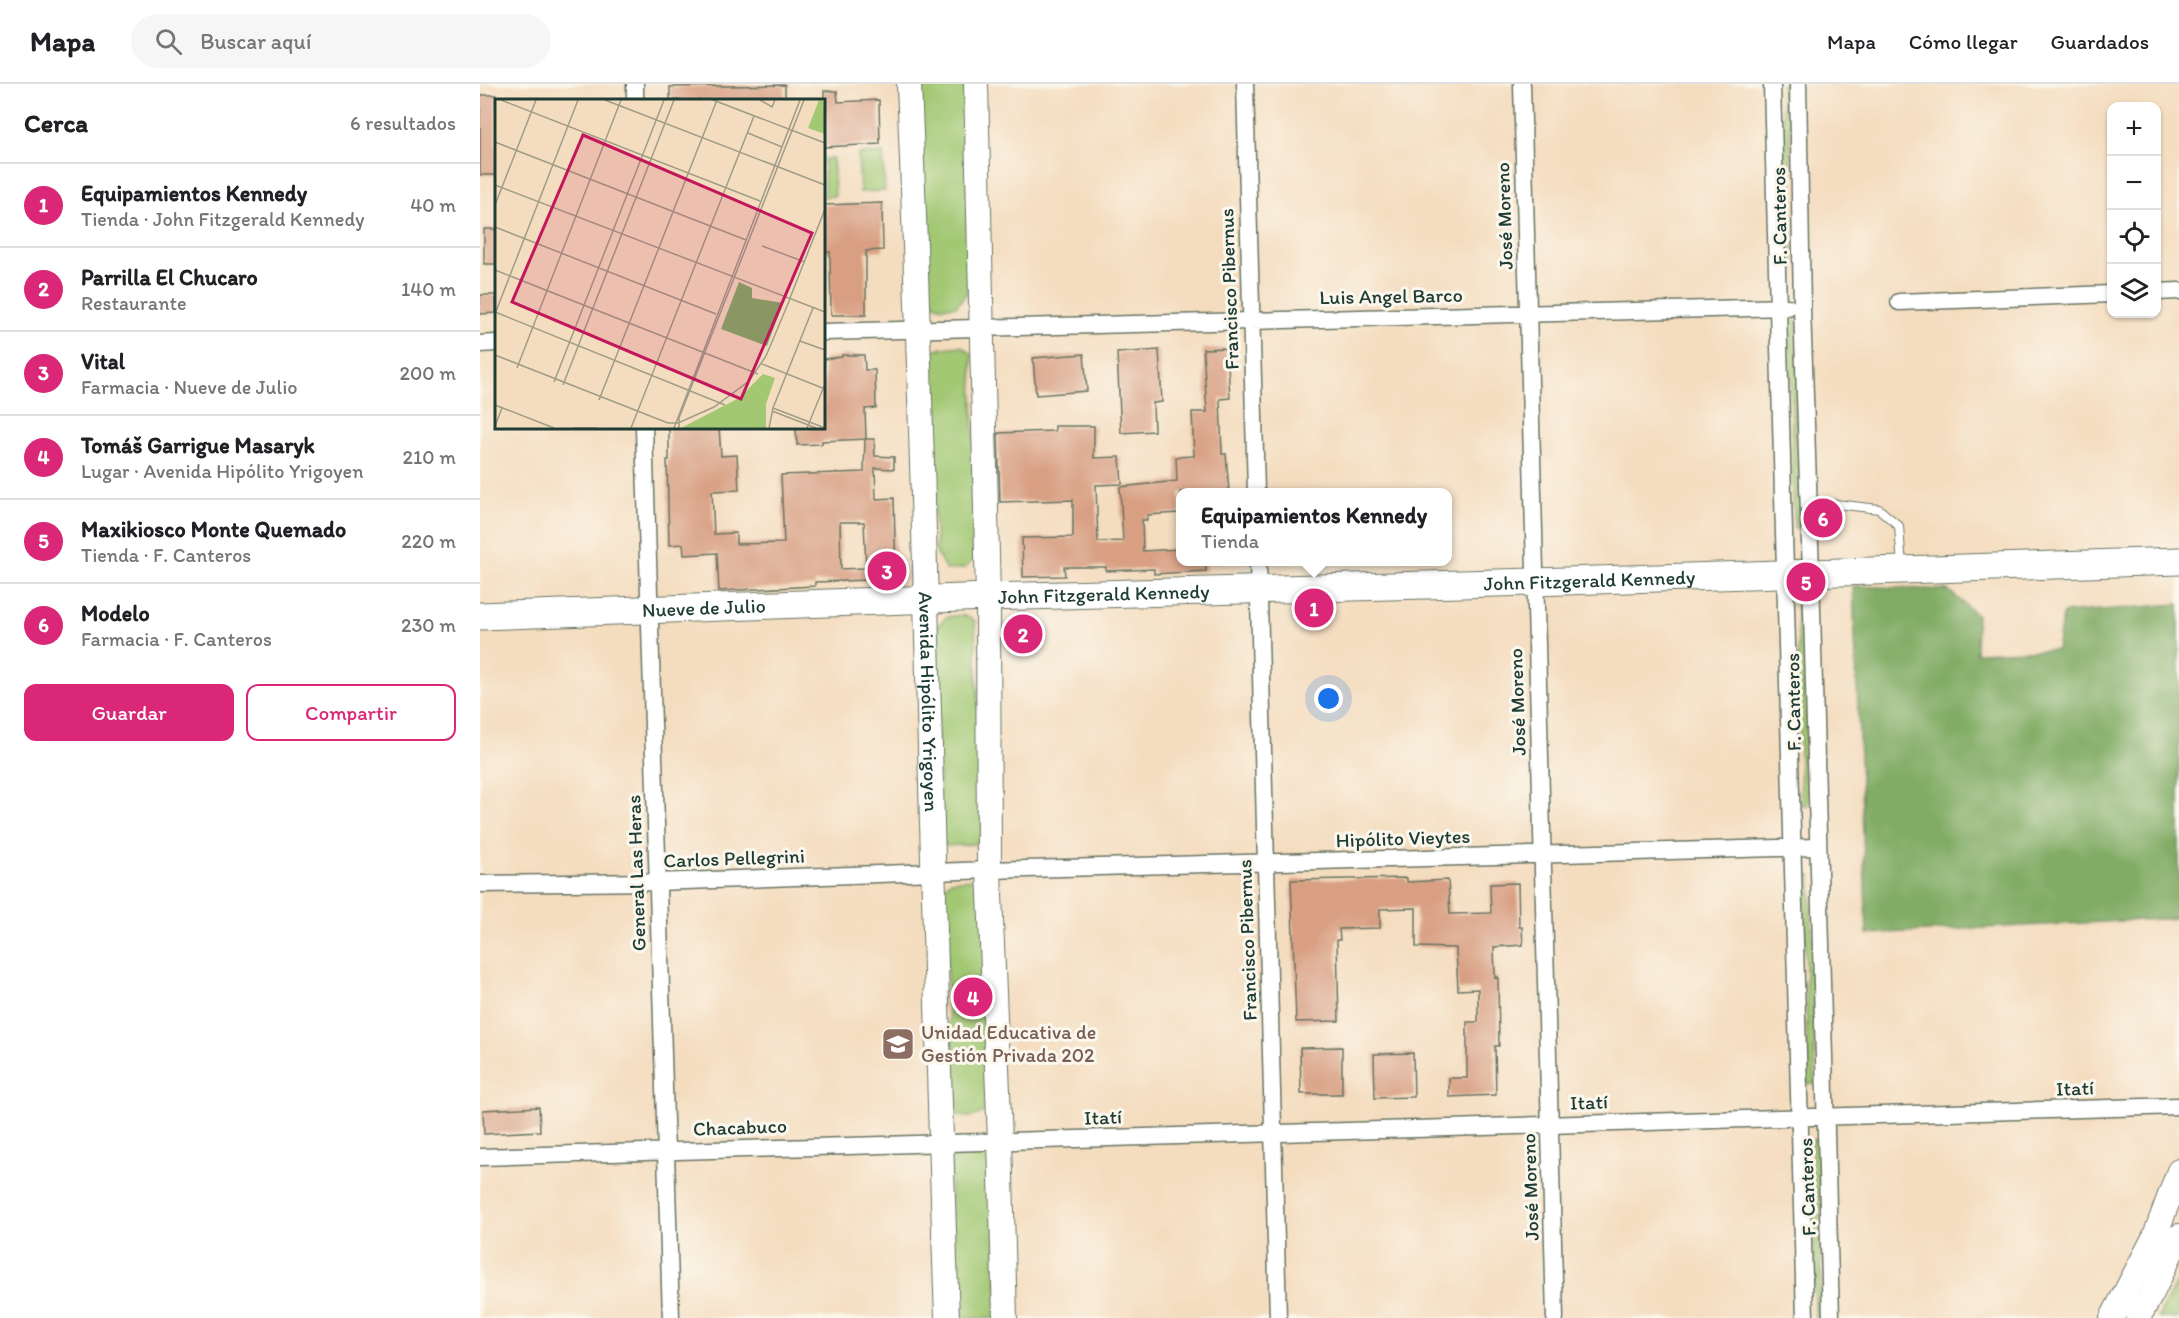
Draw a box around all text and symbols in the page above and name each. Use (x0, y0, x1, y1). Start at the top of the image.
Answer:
search box (131, 14, 551, 68)
text: Mapa (30, 24, 95, 58)
icon: search (152, 25, 185, 58)
text: Buscar aquí (200, 28, 311, 55)
text: Mapa (1827, 29, 1876, 54)
text: Cómo llegar (1909, 29, 2018, 54)
text: Guardados (2051, 29, 2149, 54)
inset map (495, 99, 825, 429)
map controls (2107, 102, 2161, 318)
button: + (2107, 102, 2161, 156)
text: Cerca (24, 107, 88, 139)
text: 6 resultados (350, 111, 456, 135)
button: − (2107, 156, 2161, 210)
street label: José Moreno (1490, 162, 1518, 270)
street label: F. Canteros (1766, 167, 1792, 265)
text: Equipamientos Kennedy (81, 180, 307, 207)
text: 1 (39, 193, 48, 217)
text: 40 m (410, 193, 456, 217)
text: Tienda · John Fitzgerald Kennedy (81, 207, 365, 231)
street label: Francisco Pibernus (1214, 208, 1244, 370)
button: locate (2107, 210, 2161, 264)
text: Parrilla El Chucaro (81, 264, 258, 291)
button: layers (2107, 264, 2161, 318)
text: 2 (38, 277, 49, 301)
text: 140 m (401, 277, 456, 301)
street label: Luis Angel Barco (1319, 283, 1463, 309)
text: Restaurante (81, 291, 186, 315)
text: Vital (81, 348, 125, 375)
text: 3 (38, 361, 49, 385)
text: 200 m (400, 361, 456, 385)
text: Farmacia · Nueve de Julio (81, 375, 297, 399)
text: Tomáš Garrigue Masaryk (81, 432, 315, 459)
text: 4 (37, 445, 50, 469)
text: 210 m (403, 445, 456, 469)
text: Lugar · Avenida Hipólito Yrigoyen (81, 459, 363, 483)
popup (1176, 488, 1452, 566)
pin: 6 (1804, 496, 1842, 540)
text: Equipamientos Kennedy (1201, 502, 1427, 529)
text: Maxikiosco Monte Quemado (81, 516, 346, 543)
text: 5 (38, 529, 49, 553)
text: 220 m (401, 529, 456, 553)
text: Tienda (1201, 529, 1259, 553)
text: Tienda · F. Canteros (81, 543, 251, 567)
pin: 3 (868, 548, 906, 594)
pin: 5 (1786, 560, 1826, 604)
street label: John Fitzgerald Kennedy (1483, 565, 1696, 595)
street label: John Fitzgerald Kennedy (997, 579, 1210, 609)
pin: 1 (1294, 586, 1334, 630)
street label: Avenida Hipólito Yrigoyen (914, 591, 944, 812)
street label: Nueve de Julio (641, 593, 766, 622)
text: Modelo (81, 600, 150, 627)
pin: 2 (1004, 612, 1042, 656)
text: 6 (38, 613, 49, 637)
text: 230 m (401, 613, 456, 637)
text: Farmacia · F. Canteros (81, 627, 272, 651)
street label: José Moreno (1503, 648, 1531, 756)
street label: F. Canteros (1780, 653, 1806, 751)
button: Guardar (24, 684, 234, 741)
button: Compartir (246, 684, 456, 741)
your location (1314, 684, 1343, 713)
street label: General Las Heras (621, 794, 651, 952)
street label: Hipólito Vieytes (1335, 824, 1471, 852)
street label: Carlos Pellegrini (663, 844, 805, 872)
street label: Francisco Pibernus (1232, 859, 1262, 1021)
pin: 4 (954, 974, 992, 1020)
place label: Unidad Educativa de Gestión Privada 202 (921, 1020, 1096, 1067)
school or university icon: Unidad Educativa de Gestión Privada 202 (880, 1026, 916, 1062)
street label: Itatí (2056, 1075, 2094, 1101)
street label: Itatí (1570, 1089, 1608, 1115)
street label: Itatí (1084, 1104, 1122, 1130)
street label: Chacabuco (693, 1113, 787, 1141)
street label: José Moreno (1516, 1133, 1544, 1241)
street label: F. Canteros (1793, 1137, 1821, 1237)

